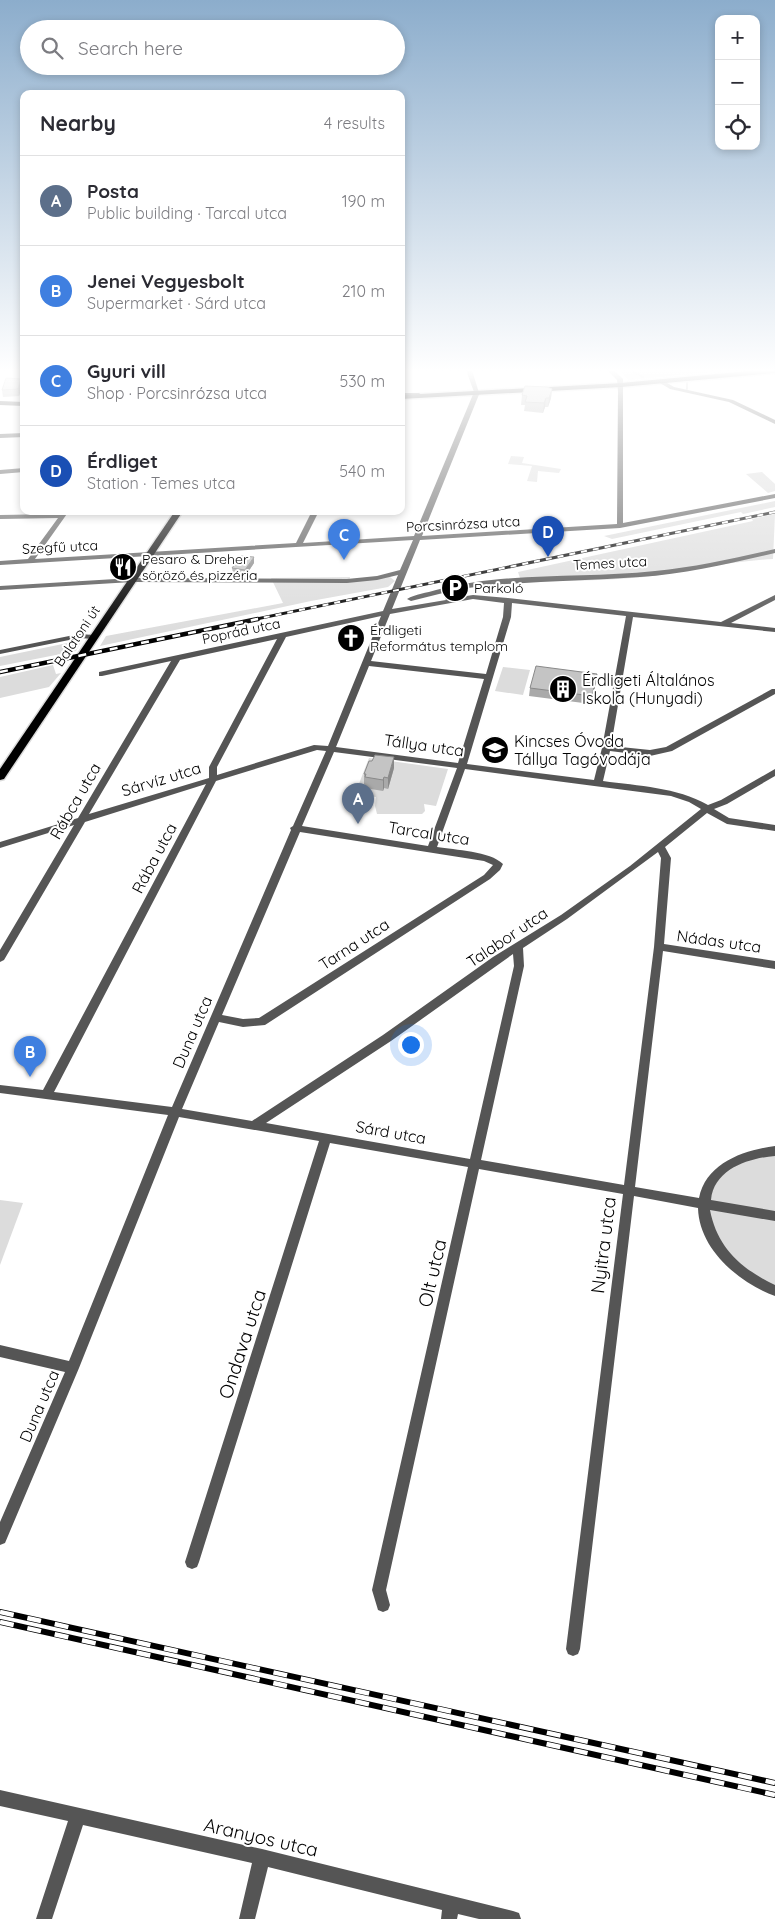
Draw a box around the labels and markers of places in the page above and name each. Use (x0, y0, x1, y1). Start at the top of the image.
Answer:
pin: D (532, 516, 564, 557)
pin: C (328, 519, 360, 560)
place label: Pesaro & Dreher söröző és pizzéria (142, 550, 258, 584)
restaurant icon: Pesaro & Dreher söröző és pizzéria (108, 552, 138, 582)
parking icon: Parkoló (440, 573, 470, 603)
place label: Parkoló (474, 579, 523, 597)
place label: Érdligeti Református templom (370, 621, 508, 655)
church icon: Érdligeti Református templom (336, 623, 366, 653)
place label: Érdligeti Általános Iskola (Hunyadi) (582, 670, 715, 708)
building icon: Érdligeti Általános Iskola (Hunyadi) (548, 674, 578, 704)
place label: Kincses Óvoda Tállya Tagóvodája (514, 731, 651, 769)
school or university icon: Kincses Óvoda Tállya Tagóvodája (480, 735, 510, 765)
pin: A (342, 783, 374, 824)
pin: B (14, 1036, 46, 1077)

